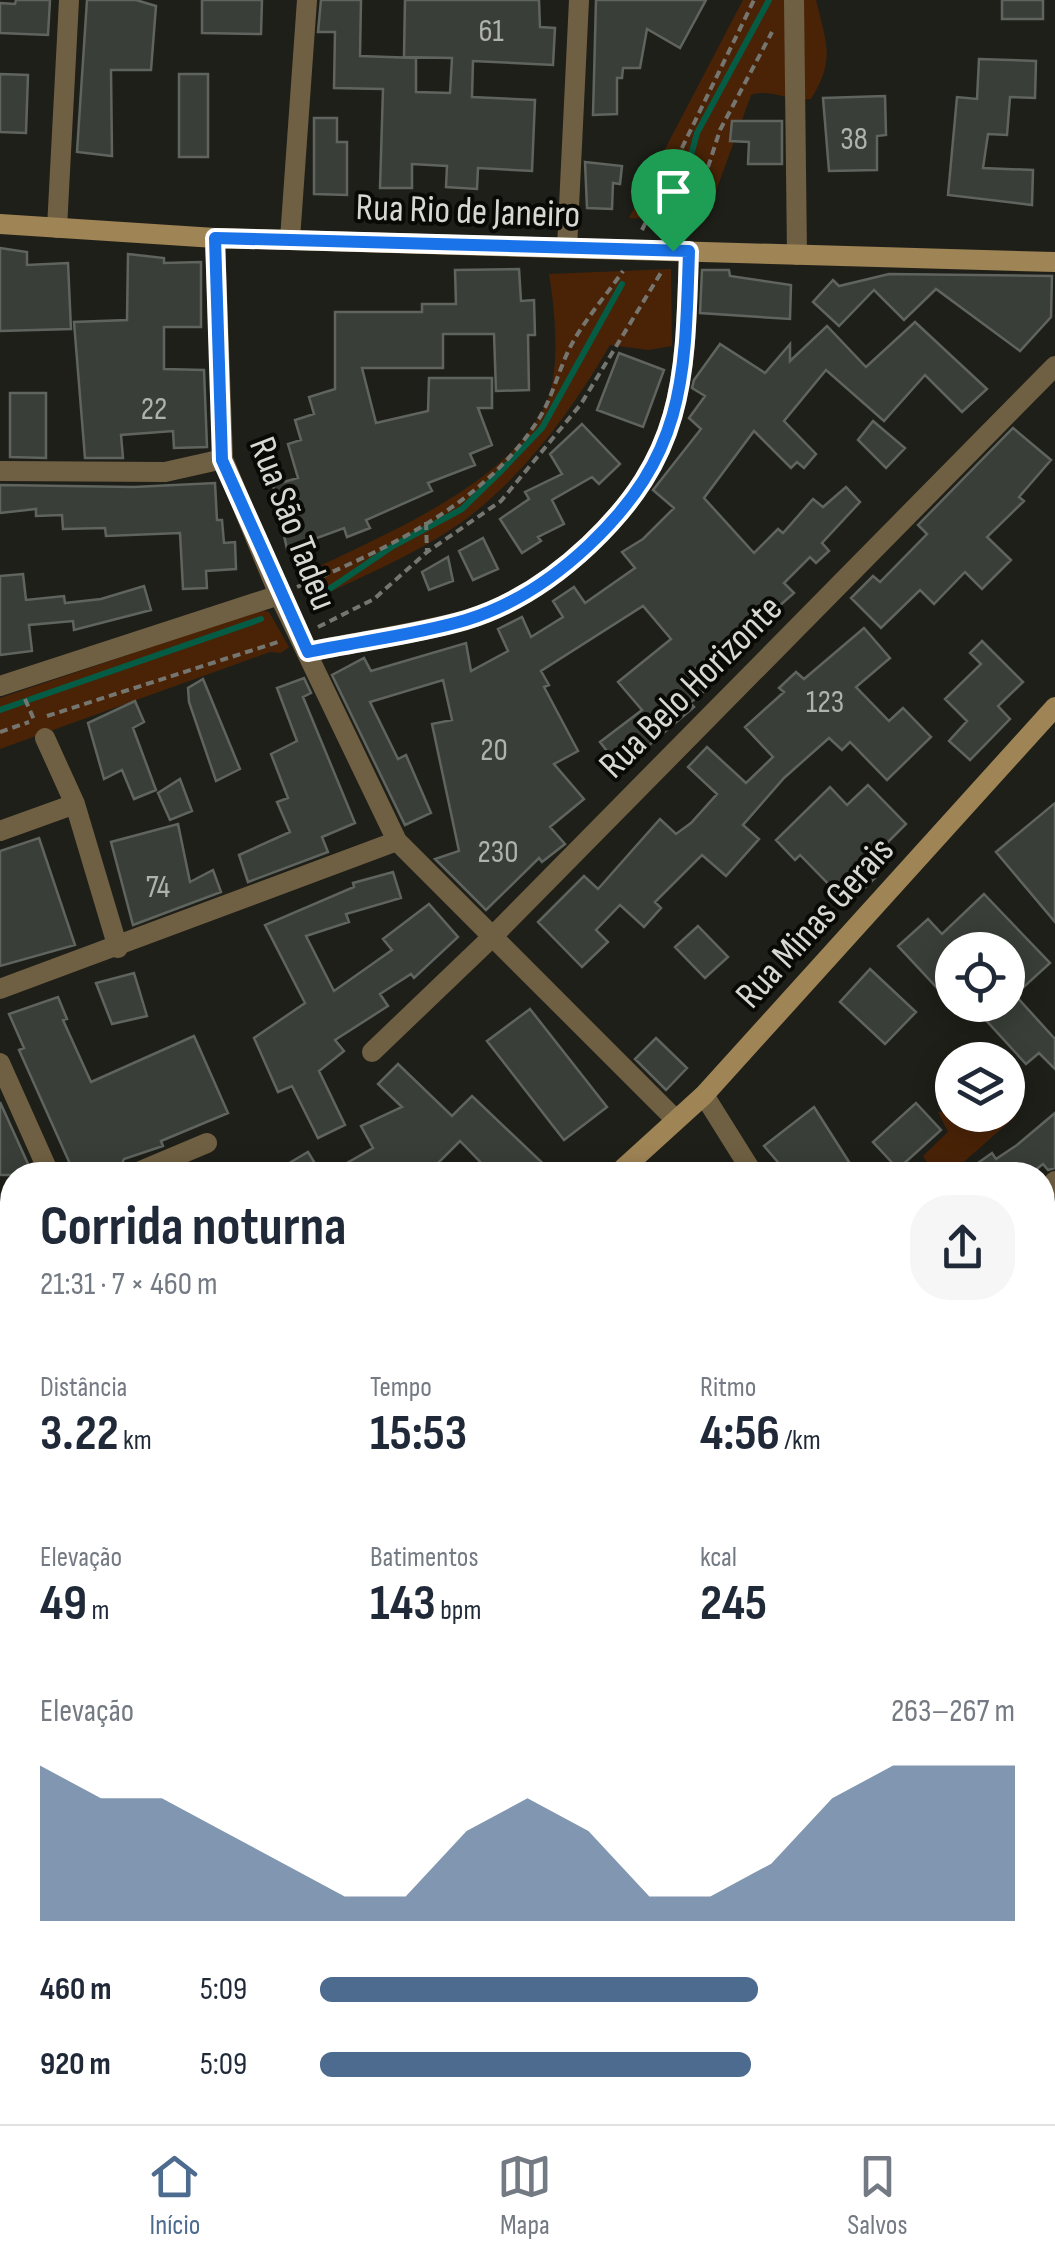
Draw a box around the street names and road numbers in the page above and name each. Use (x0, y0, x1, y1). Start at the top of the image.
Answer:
street label: Rua Rio de Janeiro (355, 185, 581, 238)
street label: Rua São Tadeu (239, 431, 346, 616)
street label: Rua Belo Horizonte (590, 586, 792, 788)
street label: Rua Minas Gerais (727, 828, 904, 1018)

